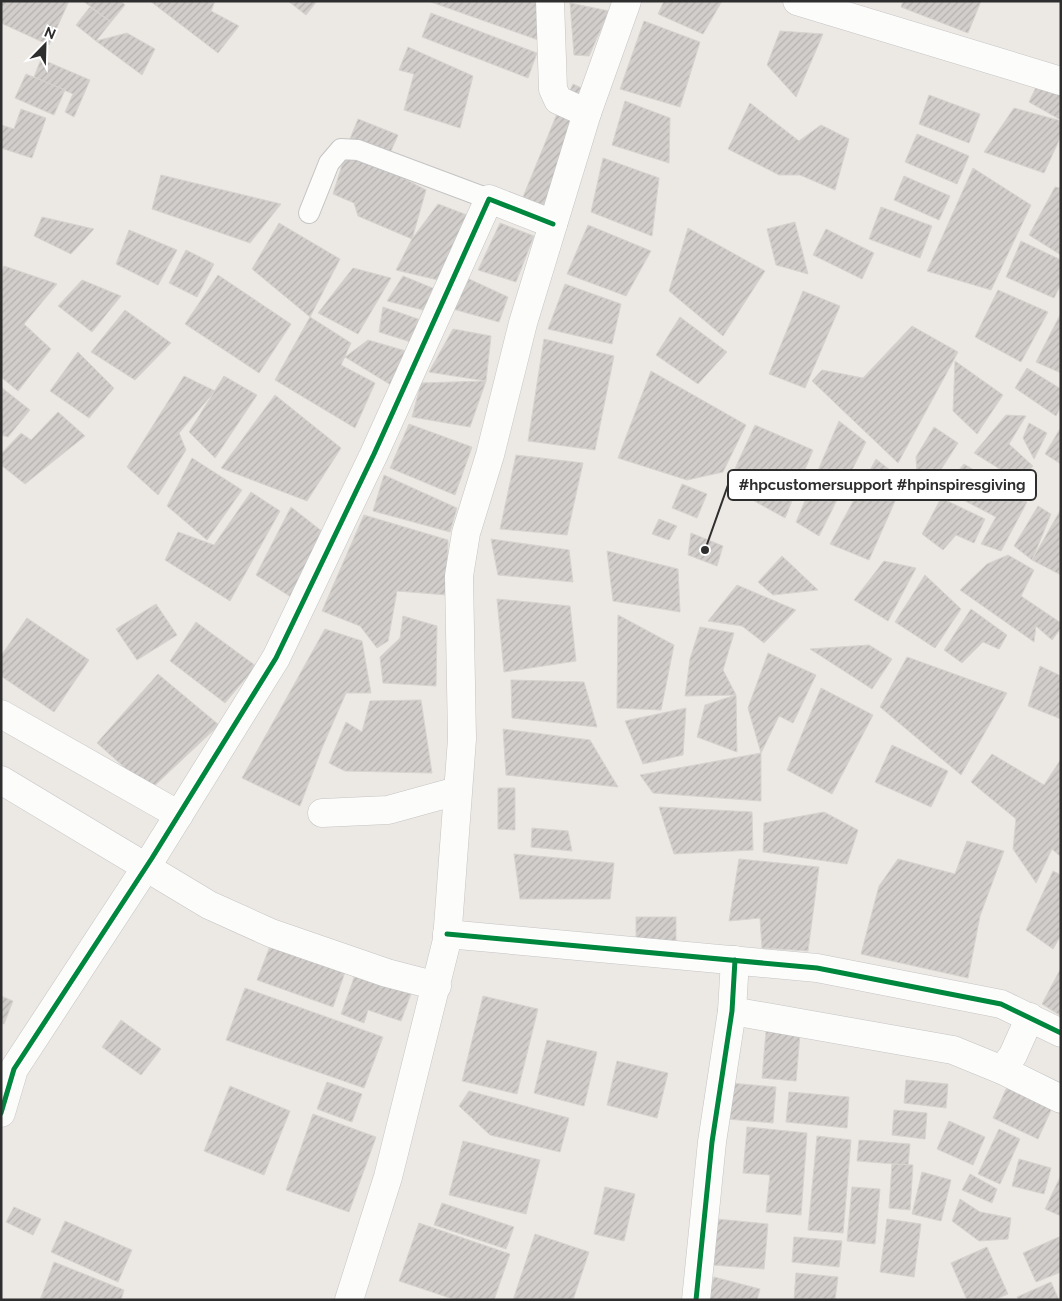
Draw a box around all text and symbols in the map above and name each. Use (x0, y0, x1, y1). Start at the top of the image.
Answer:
north arrow (20, 20, 70, 70)
text: N (42, 24, 58, 42)
callout: #hpcustomersupport #hpinspiresgiving (728, 470, 1036, 500)
text: #hpcustomersupport #hpinspiresgiving (738, 476, 1026, 494)

